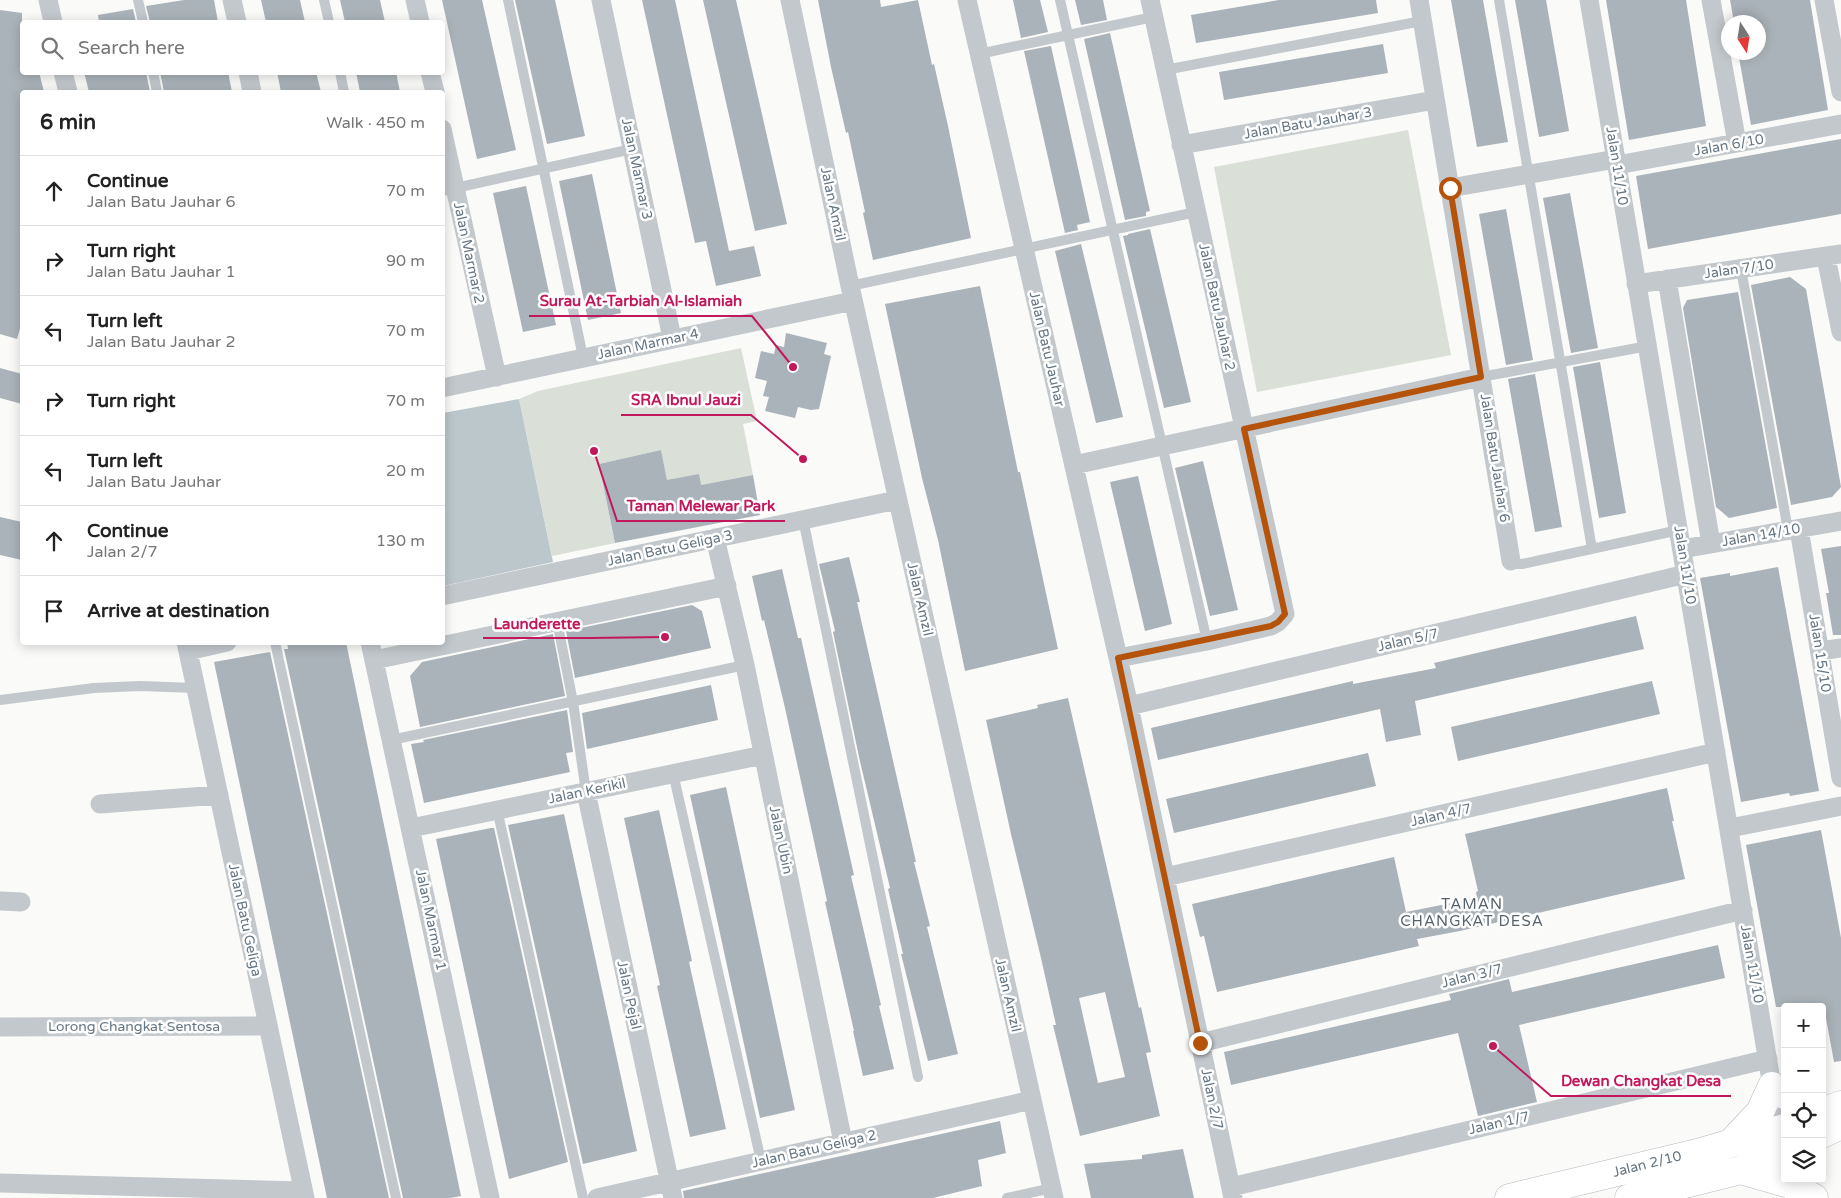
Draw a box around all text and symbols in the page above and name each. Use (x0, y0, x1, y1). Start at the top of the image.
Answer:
north arrow (1721, 15, 1766, 60)
search box (20, 20, 445, 75)
icon: search (38, 34, 66, 62)
text: Search here (78, 37, 185, 59)
street label: Jalan Batu Jauhar 3 (1243, 103, 1373, 143)
text: 6 min (40, 110, 96, 135)
text: Walk · 450 m (326, 113, 425, 133)
street label: Jalan Marmar 3 (618, 117, 656, 221)
street label: Jalan 11/10 (1602, 126, 1632, 207)
street label: Jalan 6/10 (1693, 130, 1765, 159)
street label: Jalan Amzil (817, 166, 849, 242)
text: Continue (87, 170, 169, 192)
icon: ahead (40, 177, 68, 205)
route start (1439, 177, 1462, 200)
text: 70 m (386, 181, 425, 201)
text: Jalan Batu Jauhar 6 (87, 192, 235, 212)
street label: Jalan Marmar 2 (450, 201, 488, 305)
text: Turn right (87, 240, 175, 262)
street label: Jalan Batu Jauhar 2 (1195, 242, 1239, 372)
icon: right (40, 247, 68, 275)
text: 90 m (386, 251, 425, 271)
street label: Jalan 7/10 (1703, 256, 1775, 282)
text: Jalan Batu Jauhar 1 (87, 262, 235, 282)
callout: Surau At-Tarbiah Al-Islamiah (529, 286, 752, 316)
street label: Jalan Batu Jauhar (1026, 290, 1069, 409)
text: Surau At-Tarbiah Al-Islamiah (540, 292, 742, 310)
text: Turn left (87, 310, 163, 332)
icon: left (40, 317, 68, 345)
text: 70 m (386, 321, 425, 341)
street label: Jalan Marmar 4 (596, 325, 700, 363)
text: Jalan Batu Jauhar 2 (87, 332, 235, 352)
callout: SRA Ibnul Jauzi (621, 385, 751, 415)
icon: right (40, 387, 68, 415)
text: Turn right (87, 390, 175, 412)
text: 70 m (386, 391, 425, 411)
text: SRA Ibnul Jauzi (631, 391, 741, 409)
street label: Jalan Batu Jauhar 6 (1476, 393, 1514, 524)
text: Turn left (87, 450, 163, 472)
icon: left (40, 457, 68, 485)
text: 20 m (386, 461, 425, 481)
text: Jalan Batu Jauhar (87, 472, 221, 492)
callout: Taman Melewar Park (617, 491, 785, 521)
text: Taman Melewar Park (626, 497, 775, 515)
text: Continue (87, 520, 169, 542)
street label: Jalan 14/10 (1720, 520, 1802, 550)
street label: Jalan 11/10 (1670, 525, 1700, 606)
street label: Jalan Batu Geliga 3 (606, 526, 734, 570)
icon: ahead (40, 527, 68, 555)
text: 130 m (376, 531, 425, 551)
text: Jalan 2/7 (87, 542, 158, 562)
street label: Jalan Amzil (903, 561, 937, 637)
icon: arrive (40, 597, 68, 625)
text: Arrive at destination (87, 600, 270, 622)
callout: Launderette (483, 608, 590, 638)
street label: Jalan 15/10 (1805, 613, 1835, 694)
text: Launderette (493, 615, 581, 633)
street label: Jalan 5/7 (1376, 625, 1440, 655)
street label: Jalan Kerikil (547, 775, 627, 807)
street label: Jalan 4/7 (1409, 800, 1473, 830)
street label: Jalan Ubin (765, 804, 797, 876)
street label: Jalan Batu Geliga (225, 862, 265, 978)
street label: Jalan Marmar 1 (412, 868, 450, 972)
district label: TAMAN CHANGKAT DESA (1400, 895, 1544, 930)
street label: Jalan 11/10 (1737, 923, 1767, 1005)
street label: Jalan Amzil (991, 957, 1025, 1033)
street label: Jalan Pejal (613, 959, 645, 1031)
street label: Jalan 3/7 (1440, 960, 1504, 992)
map controls (1781, 1003, 1826, 1183)
button: + (1781, 1003, 1826, 1048)
street label: Lorong Changkat Sentosa (48, 1018, 220, 1035)
route end (1189, 1032, 1212, 1055)
button: − (1781, 1048, 1826, 1093)
callout: Dewan Changkat Desa (1551, 1066, 1731, 1096)
street label: Jalan 2/7 (1197, 1067, 1227, 1131)
text: Dewan Changkat Desa (1561, 1072, 1721, 1091)
button: locate (1781, 1093, 1826, 1138)
street label: Jalan 1/7 (1467, 1108, 1531, 1138)
street label: Jalan Batu Geliga 2 (750, 1126, 878, 1172)
button: layers (1781, 1138, 1826, 1183)
street label: Jalan 2/10 (1611, 1147, 1683, 1181)

